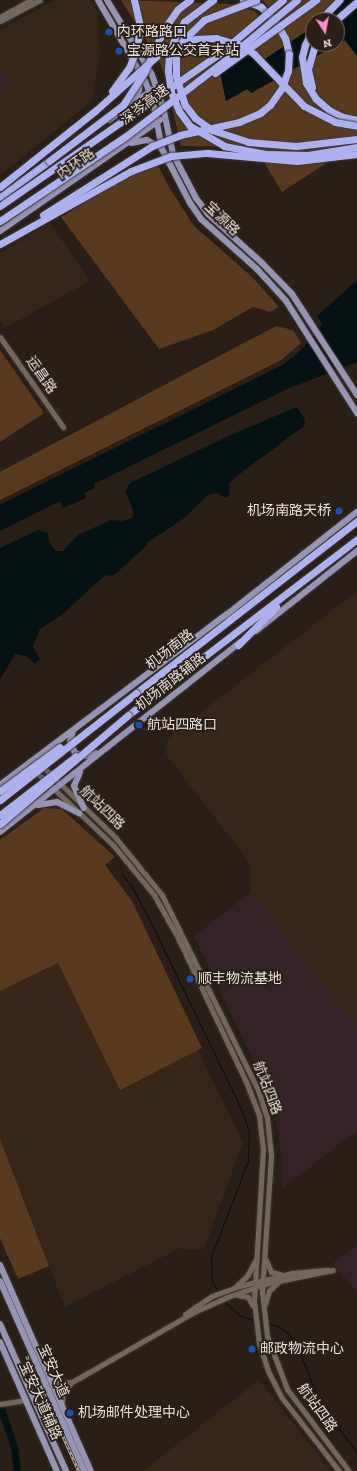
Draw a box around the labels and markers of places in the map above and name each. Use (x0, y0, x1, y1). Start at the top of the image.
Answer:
place label: 内环路路口 (117, 24, 187, 40)
marker: 内环路路口 (104, 27, 114, 37)
place label: 宝源路公交首末站 (127, 43, 239, 59)
marker: 宝源路公交首末站 (114, 46, 124, 56)
place label: 机场南路天桥 (247, 503, 331, 519)
marker: 机场南路天桥 (334, 506, 344, 516)
place label: 航站四路口 (147, 717, 217, 733)
marker: 航站四路口 (134, 720, 144, 730)
place label: 顺丰物流基地 (198, 971, 282, 987)
marker: 顺丰物流基地 (185, 974, 195, 984)
place label: 邮政物流中心 (260, 1341, 344, 1357)
marker: 邮政物流中心 (247, 1344, 257, 1354)
place label: 机场邮件处理中心 (78, 1405, 190, 1421)
marker: 机场邮件处理中心 (65, 1408, 75, 1418)

